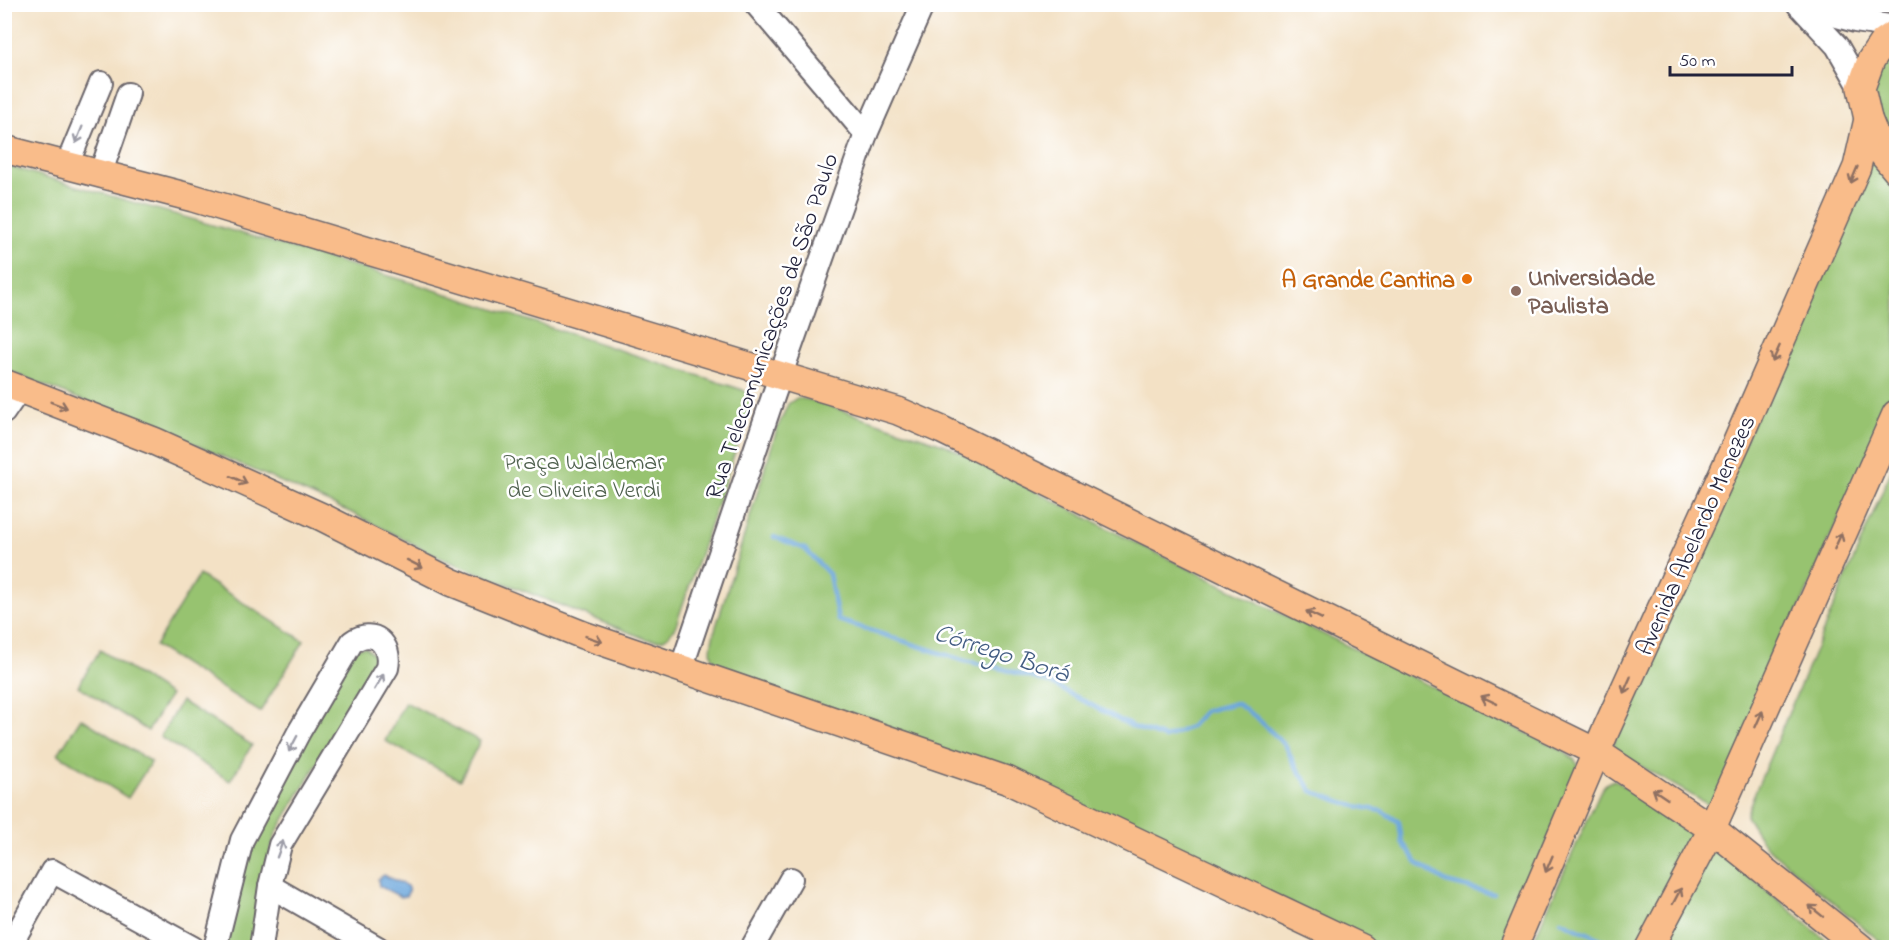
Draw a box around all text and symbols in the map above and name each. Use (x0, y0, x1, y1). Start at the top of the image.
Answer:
scale bar (1670, 39, 1792, 77)
text: 50 m (1679, 49, 1716, 75)
one-way arrow (73, 126, 84, 144)
street label: Rua Telecomunicações de São Paulo (698, 149, 849, 505)
one-way arrow (1847, 166, 1859, 184)
place label: Universidade Paulista (1528, 262, 1656, 325)
place label: A Grande Cantina (1282, 264, 1455, 299)
marker: A Grande Cantina (1460, 272, 1474, 286)
marker: Universidade Paulista (1509, 284, 1523, 298)
one-way arrow (1770, 345, 1781, 363)
one-way arrow (49, 400, 68, 411)
street label: Avenida Abelardo Menezes (1628, 410, 1766, 662)
park label: Praça Waldemar de Oliveira Verdi (503, 446, 665, 509)
one-way arrow (229, 474, 247, 486)
one-way arrow (1833, 533, 1844, 551)
one-way arrow (405, 558, 423, 570)
one-way arrow (1305, 608, 1323, 620)
water label: Córrego Borá (929, 615, 1075, 695)
one-way arrow (584, 635, 603, 646)
one-way arrow (374, 674, 386, 691)
one-way arrow (1620, 676, 1632, 694)
one-way arrow (1481, 694, 1499, 705)
one-way arrow (1754, 711, 1766, 729)
one-way arrow (287, 735, 299, 752)
one-way arrow (1652, 788, 1668, 800)
one-way arrow (276, 840, 287, 859)
one-way arrow (1543, 855, 1554, 873)
one-way arrow (1671, 888, 1683, 905)
one-way arrow (1808, 904, 1824, 917)

